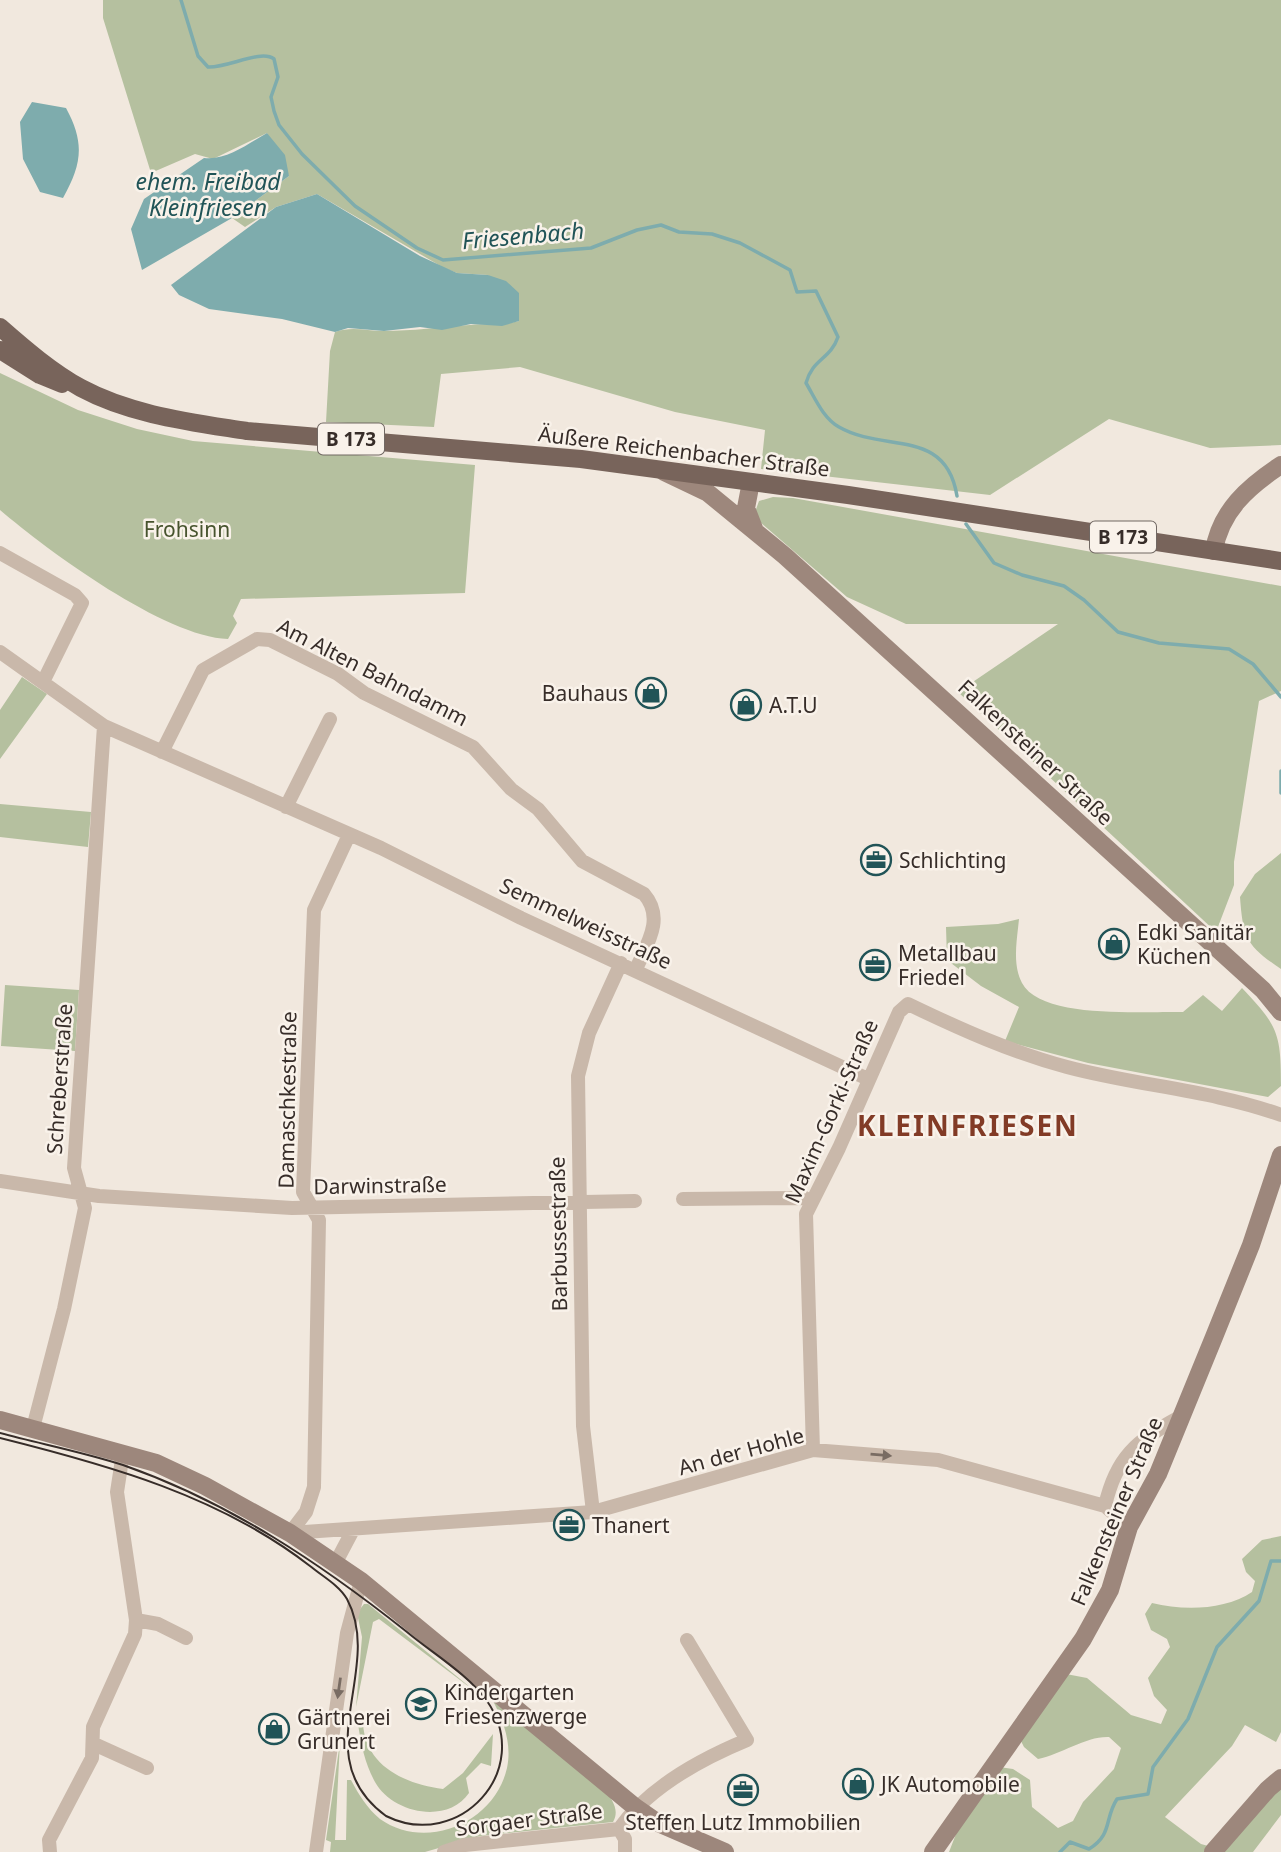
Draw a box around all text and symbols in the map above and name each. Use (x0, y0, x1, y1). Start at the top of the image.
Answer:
water label: ehem. Freibad Kleinfriesen (135, 165, 281, 223)
water label: Friesenbach (461, 214, 585, 256)
street label: Äußere Reichenbacher Straße (537, 419, 831, 483)
road number: B 173 (318, 424, 384, 454)
park label: Frohsinn (144, 515, 230, 543)
road number: B 173 (1090, 522, 1156, 552)
street label: Am Alten Bahndamm (273, 612, 473, 732)
street label: Falkensteiner Straße (952, 673, 1120, 831)
shop icon: Bauhaus (634, 676, 668, 710)
place label: Bauhaus (542, 679, 628, 707)
shop icon: A.T.U (729, 688, 763, 722)
place label: A.T.U (769, 691, 818, 719)
office icon: Schlichting (859, 843, 893, 877)
place label: Schlichting (899, 846, 1006, 874)
street label: Semmelweisstraße (496, 871, 676, 975)
place label: Edki Sanitär Küchen (1137, 918, 1254, 970)
shop icon: Edki Sanitär Küchen (1097, 927, 1131, 961)
place label: Metallbau Friedel (898, 939, 997, 991)
office icon: Metallbau Friedel (858, 948, 892, 982)
street label: Schreberstraße (40, 1003, 78, 1155)
street label: Damaschkestraße (271, 1011, 303, 1189)
street label: Maxim-Gorki-Straße (778, 1015, 884, 1207)
district label: KLEINFRIESEN (857, 1106, 1079, 1144)
street label: Barbussestraße (543, 1156, 573, 1312)
street label: Darwinstraße (313, 1170, 447, 1200)
street label: Falkensteiner Straße (1064, 1412, 1168, 1610)
street label: An der Hohle (675, 1421, 807, 1481)
one-way arrow (870, 1450, 892, 1461)
office icon: Thanert (552, 1508, 586, 1542)
place label: Thanert (592, 1511, 670, 1539)
one-way arrow (334, 1677, 345, 1699)
place label: Kindergarten Friesenzwerge (444, 1678, 587, 1730)
school or university icon: Kindergarten Friesenzwerge (404, 1687, 438, 1721)
place label: Gärtnerei Grunert (297, 1703, 391, 1755)
shop icon: Gärtnerei Grunert (257, 1712, 291, 1746)
shop icon: JK Automobile (841, 1767, 875, 1801)
place label: JK Automobile (879, 1770, 1020, 1798)
office icon: Steffen Lutz Immobilien (726, 1773, 760, 1807)
street label: Sorgaer Straße (454, 1796, 604, 1842)
place label: Steffen Lutz Immobilien (625, 1808, 861, 1836)

